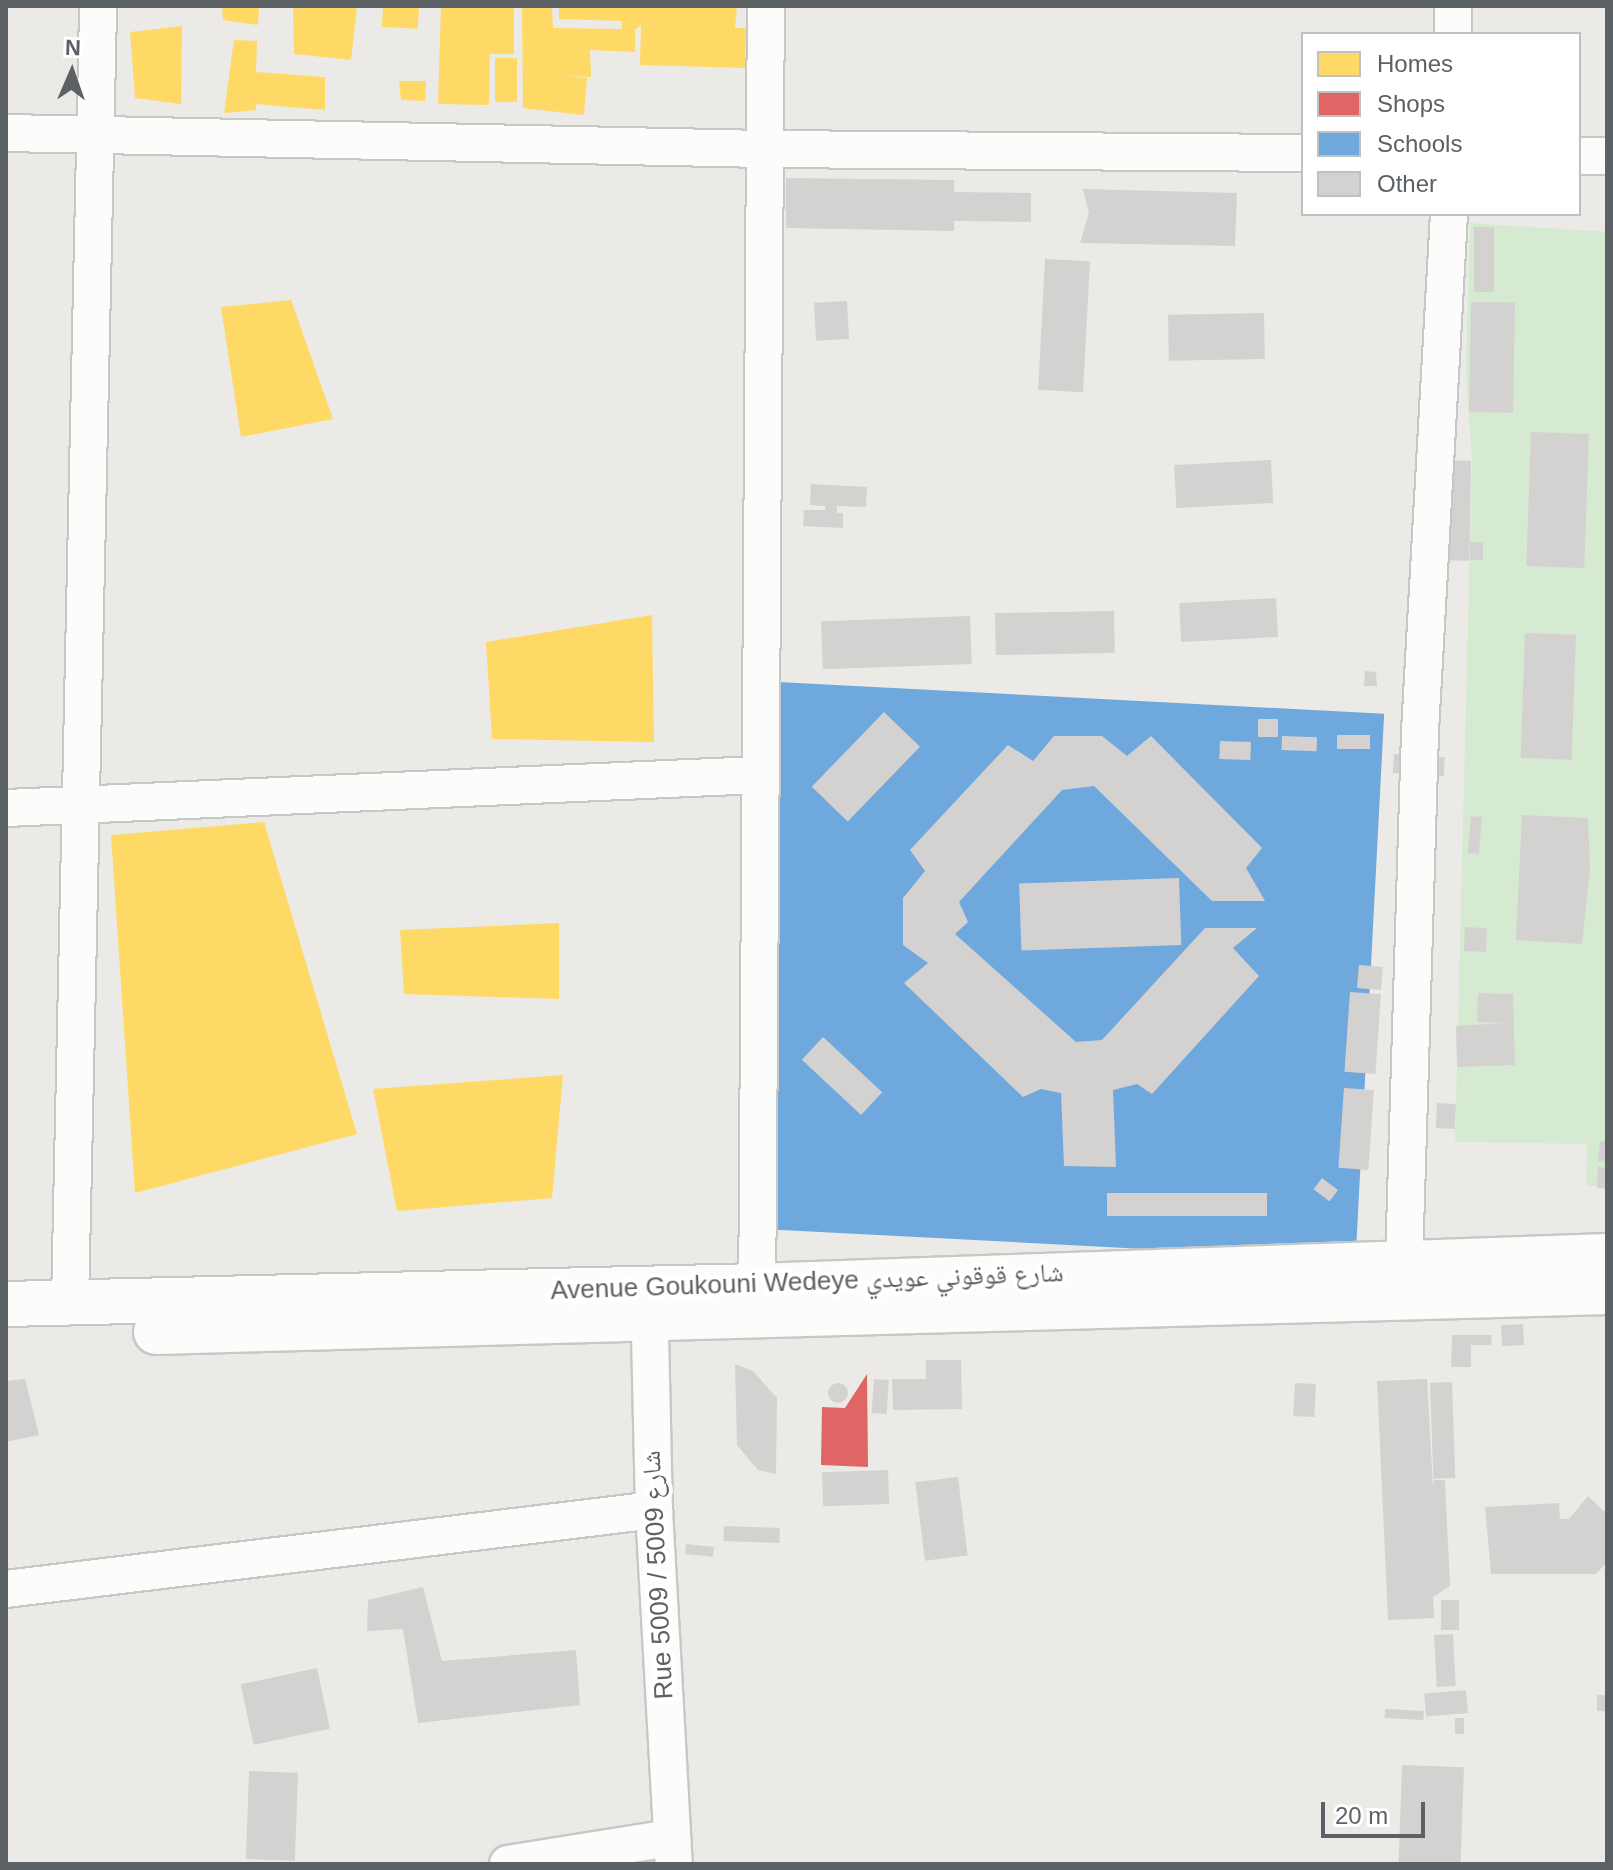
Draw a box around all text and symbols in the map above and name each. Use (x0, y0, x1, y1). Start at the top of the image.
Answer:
north arrow (32, 32, 112, 112)
legend (1301, 32, 1581, 216)
text: N (64, 35, 81, 60)
text: Homes (1377, 50, 1453, 77)
text: Shops (1377, 90, 1445, 117)
text: Schools (1377, 130, 1462, 157)
text: Other (1377, 170, 1437, 197)
street label: Avenue Goukouni Wedeye شارع قوقوني عويدي (550, 1257, 1064, 1307)
street label: Rue 5009 / شارع 5009 (636, 1450, 680, 1700)
scale bar (1325, 1786, 1429, 1836)
text: 20 m (1335, 1802, 1388, 1829)

